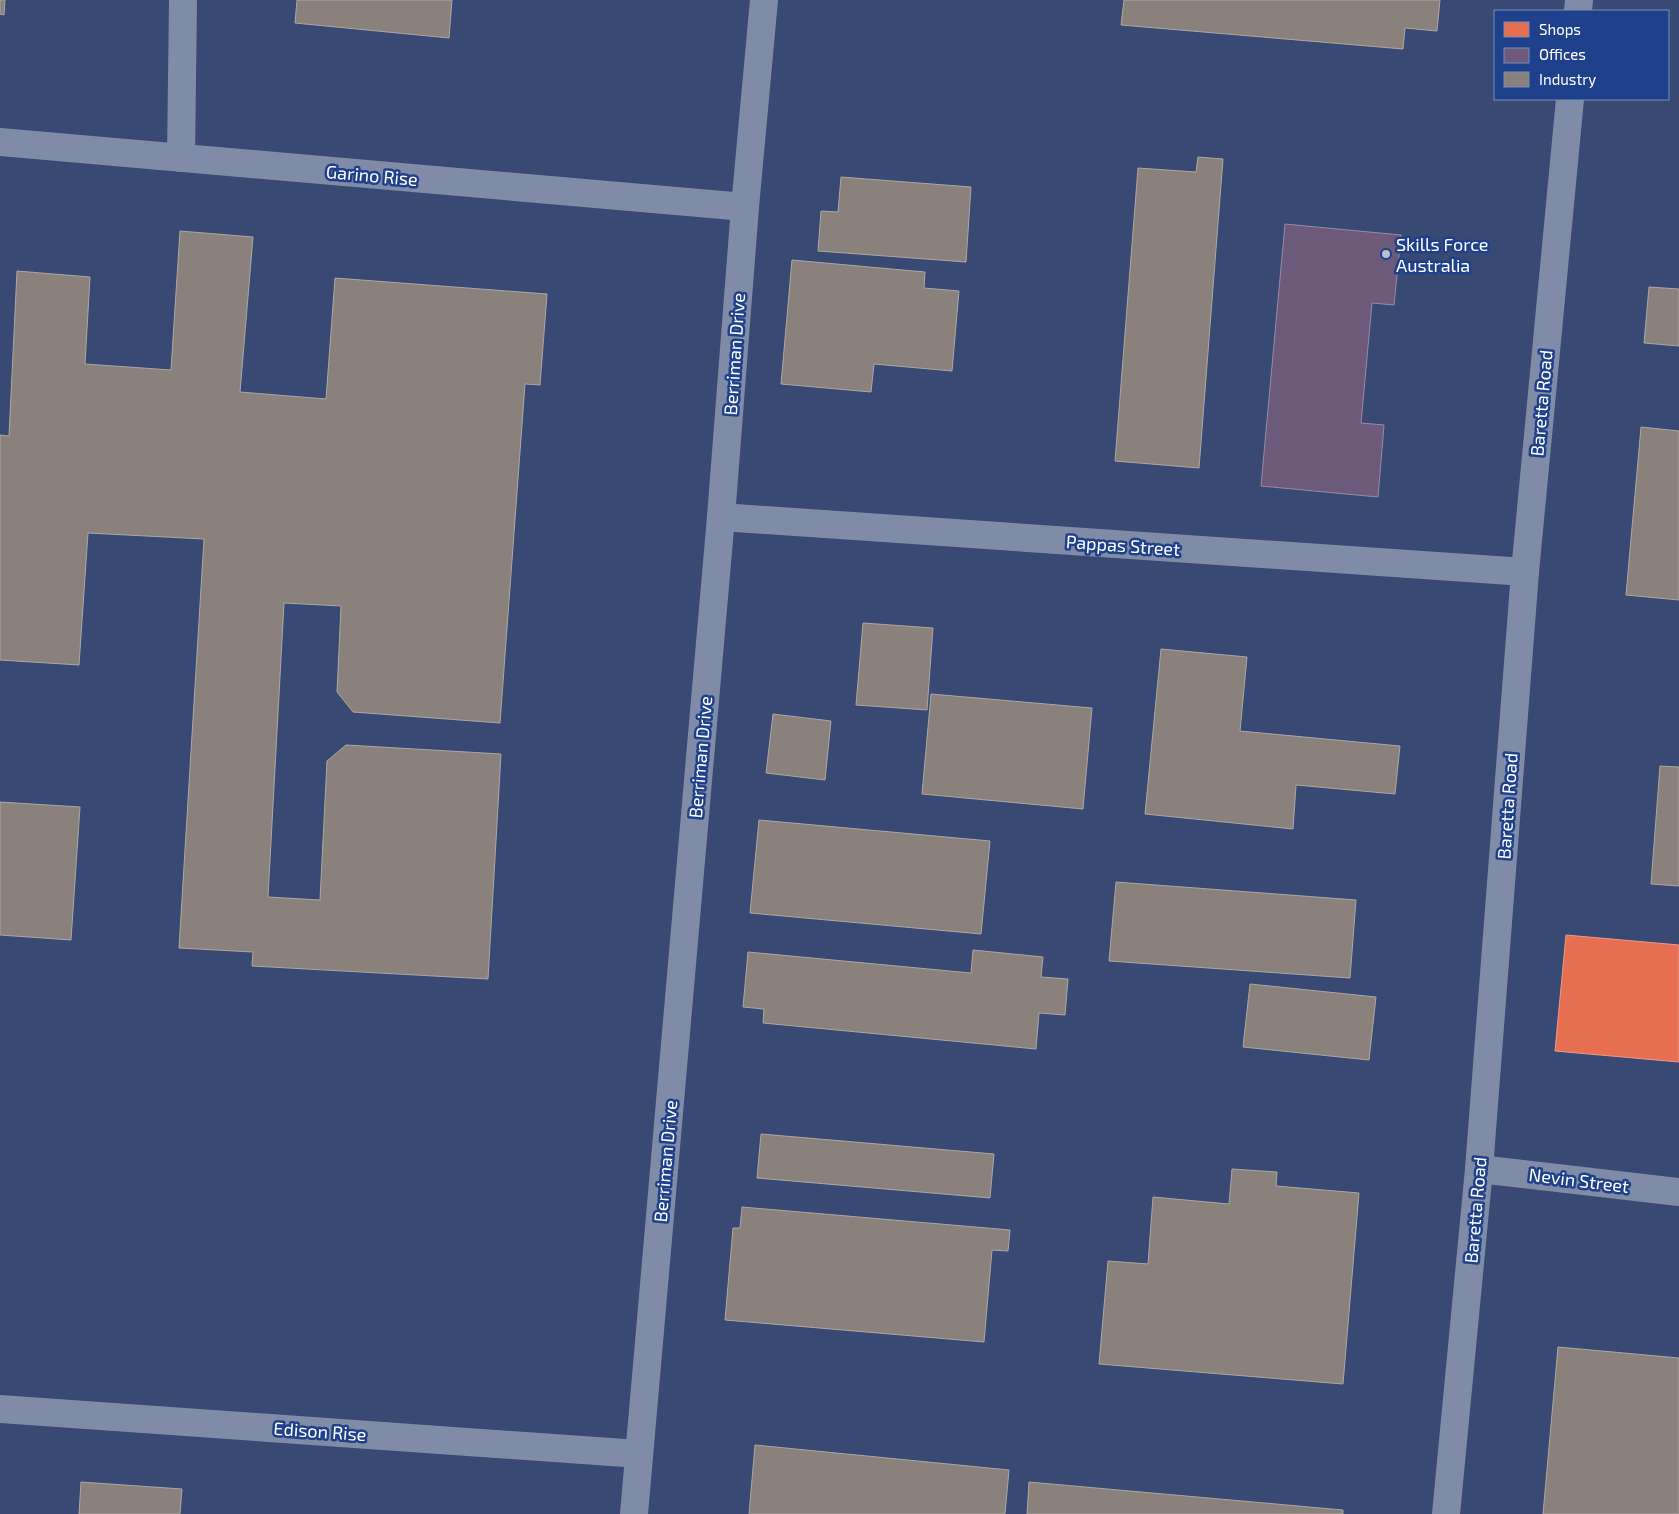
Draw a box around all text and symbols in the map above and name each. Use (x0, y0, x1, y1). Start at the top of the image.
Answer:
legend (1494, 10, 1669, 100)
text: Shops (1539, 20, 1581, 38)
text: Offices (1539, 45, 1586, 63)
text: Industry (1539, 70, 1596, 88)
street label: Garino Rise (325, 160, 419, 190)
place label: Skills Force Australia (1396, 233, 1489, 276)
marker: Skills Force Australia (1380, 248, 1392, 260)
street label: Berriman Drive (719, 292, 749, 416)
street label: Baretta Road (1525, 349, 1557, 457)
street label: Pappas Street (1065, 530, 1181, 560)
street label: Berriman Drive (684, 695, 716, 819)
street label: Baretta Road (1492, 752, 1522, 860)
street label: Berriman Drive (649, 1099, 681, 1223)
street label: Baretta Road (1459, 1156, 1491, 1264)
street label: Nevin Street (1528, 1163, 1630, 1197)
street label: Edison Rise (273, 1417, 367, 1445)

